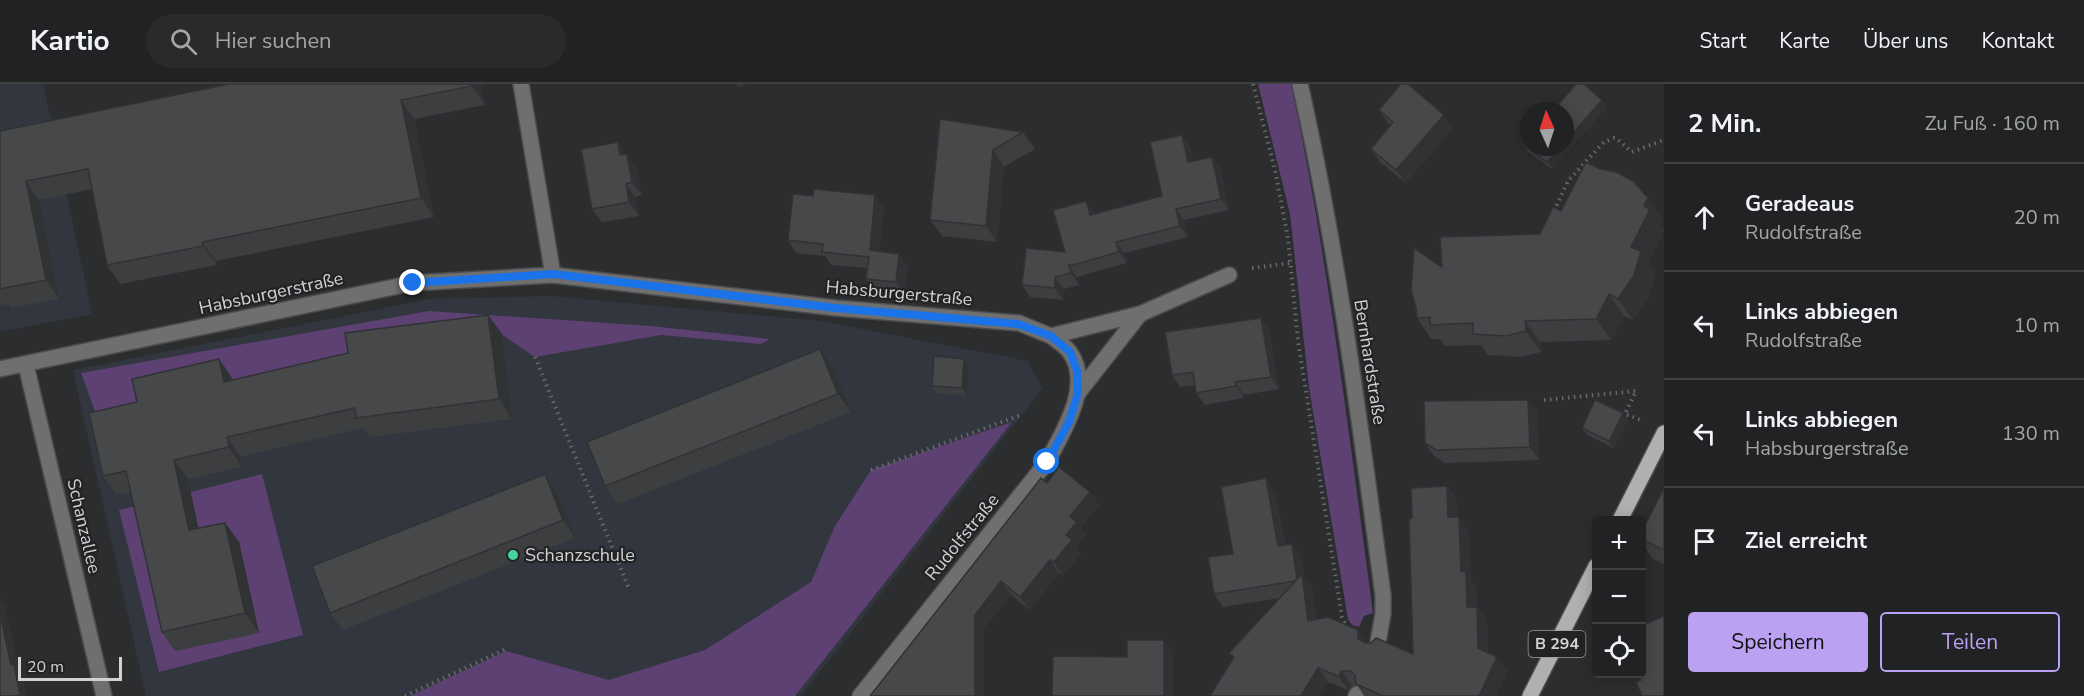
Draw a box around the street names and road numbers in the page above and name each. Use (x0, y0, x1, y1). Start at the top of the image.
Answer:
street label: Habsburgerstraße (197, 266, 345, 320)
street label: Habsburgerstraße (825, 275, 973, 311)
street label: Bernhardstraße (1348, 298, 1392, 426)
street label: Schanzallee (61, 476, 107, 576)
street label: Rudolfstraße (920, 489, 1004, 585)
road number: B 294 (1528, 631, 1586, 657)

